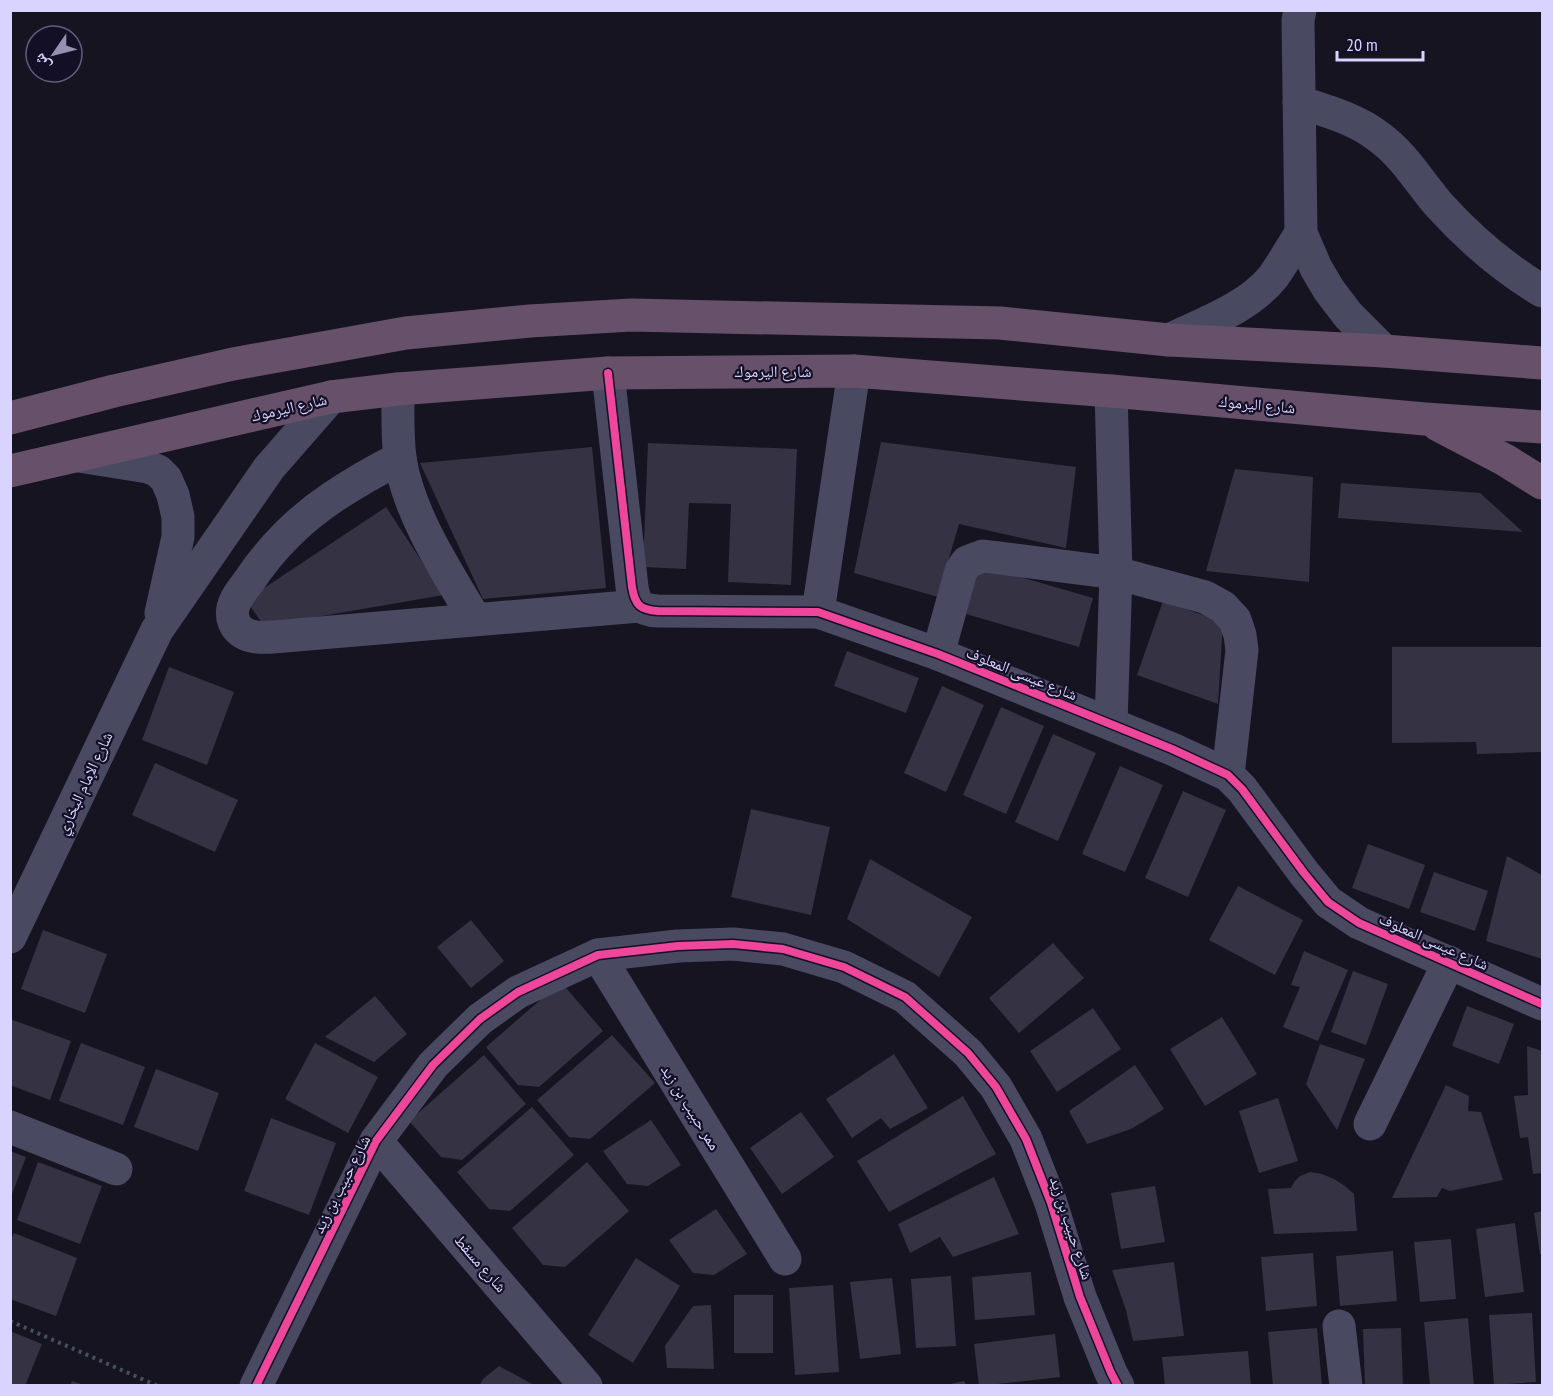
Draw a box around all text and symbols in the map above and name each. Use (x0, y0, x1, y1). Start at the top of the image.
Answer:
north arrow (24, 24, 84, 84)
scale bar (1337, 24, 1422, 62)
text: 20 m (1346, 33, 1378, 56)
text: ش (29, 50, 55, 75)
street label: شارع اليرموك (735, 361, 811, 382)
street label: شارع اليرموك (249, 389, 329, 426)
street label: شارع اليرموك (1218, 391, 1296, 418)
street label: شارع عيسى المعلوف (963, 642, 1080, 705)
street label: شارع الإمام البخاري (51, 728, 119, 839)
street label: شارع عيسى المعلوف (1376, 908, 1492, 975)
street label: ممر حبيب بن زيد (656, 1060, 725, 1154)
street label: شارع حبيب بن زيد (308, 1132, 375, 1237)
street label: شارع حبيب بن زيد (1045, 1174, 1098, 1282)
street label: شارع مسقط (450, 1230, 512, 1297)

